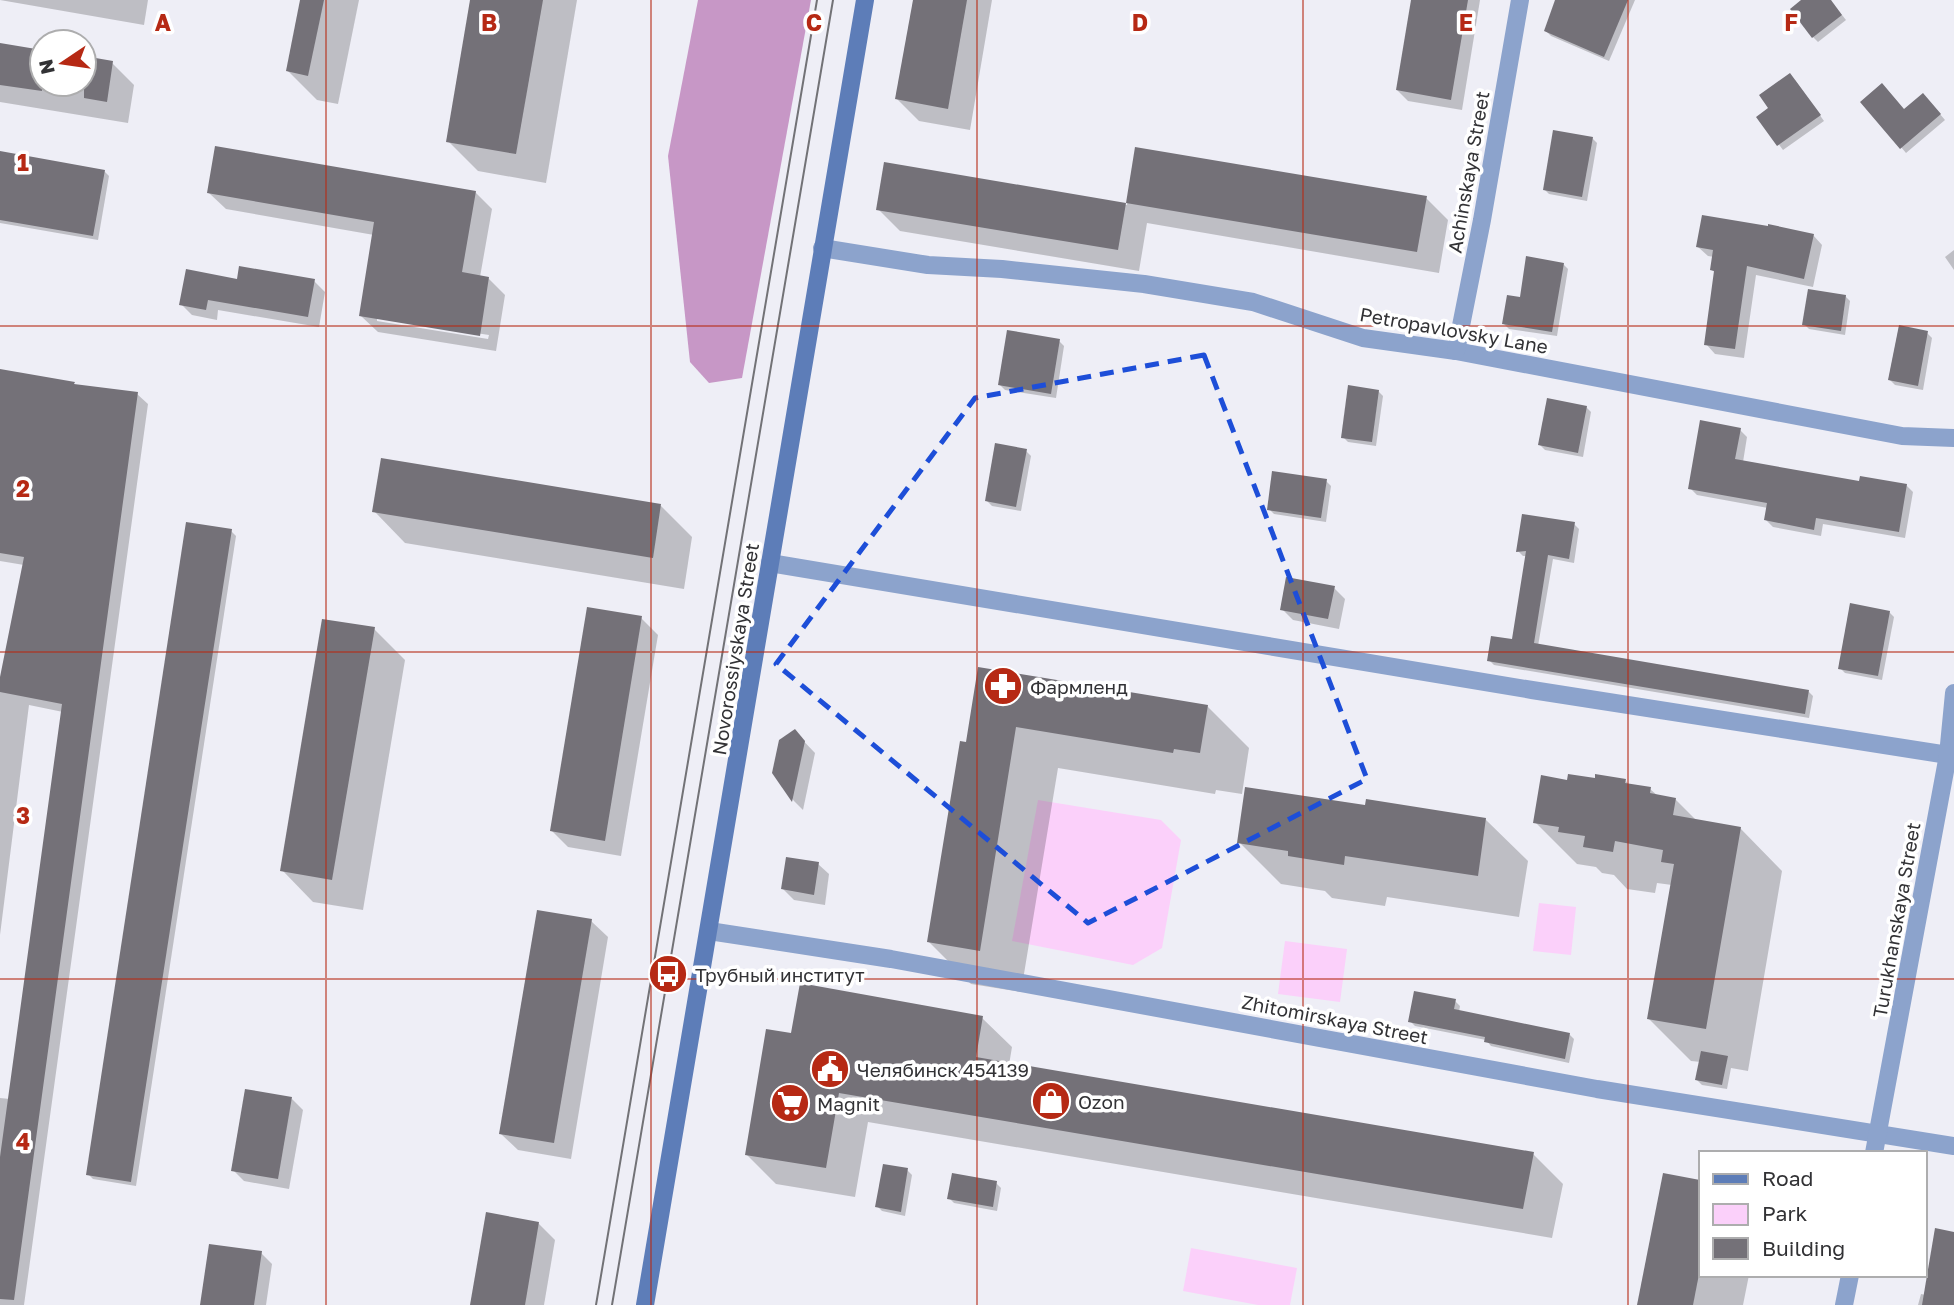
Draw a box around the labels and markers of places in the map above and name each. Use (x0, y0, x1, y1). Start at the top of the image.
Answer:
pharmacy icon: Фармленд (982, 665, 1024, 707)
place label: Фармленд (1030, 675, 1128, 698)
bus stop icon: Трубный институт (647, 953, 689, 995)
place label: Трубный институт (695, 963, 865, 986)
public building icon: Челябинск 454139 (809, 1048, 851, 1090)
place label: Челябинск 454139 (857, 1058, 1029, 1081)
shop icon: Ozon (1030, 1080, 1072, 1122)
supermarket icon: Magnit (769, 1082, 811, 1124)
place label: Ozon (1078, 1090, 1125, 1113)
place label: Magnit (817, 1092, 880, 1115)

